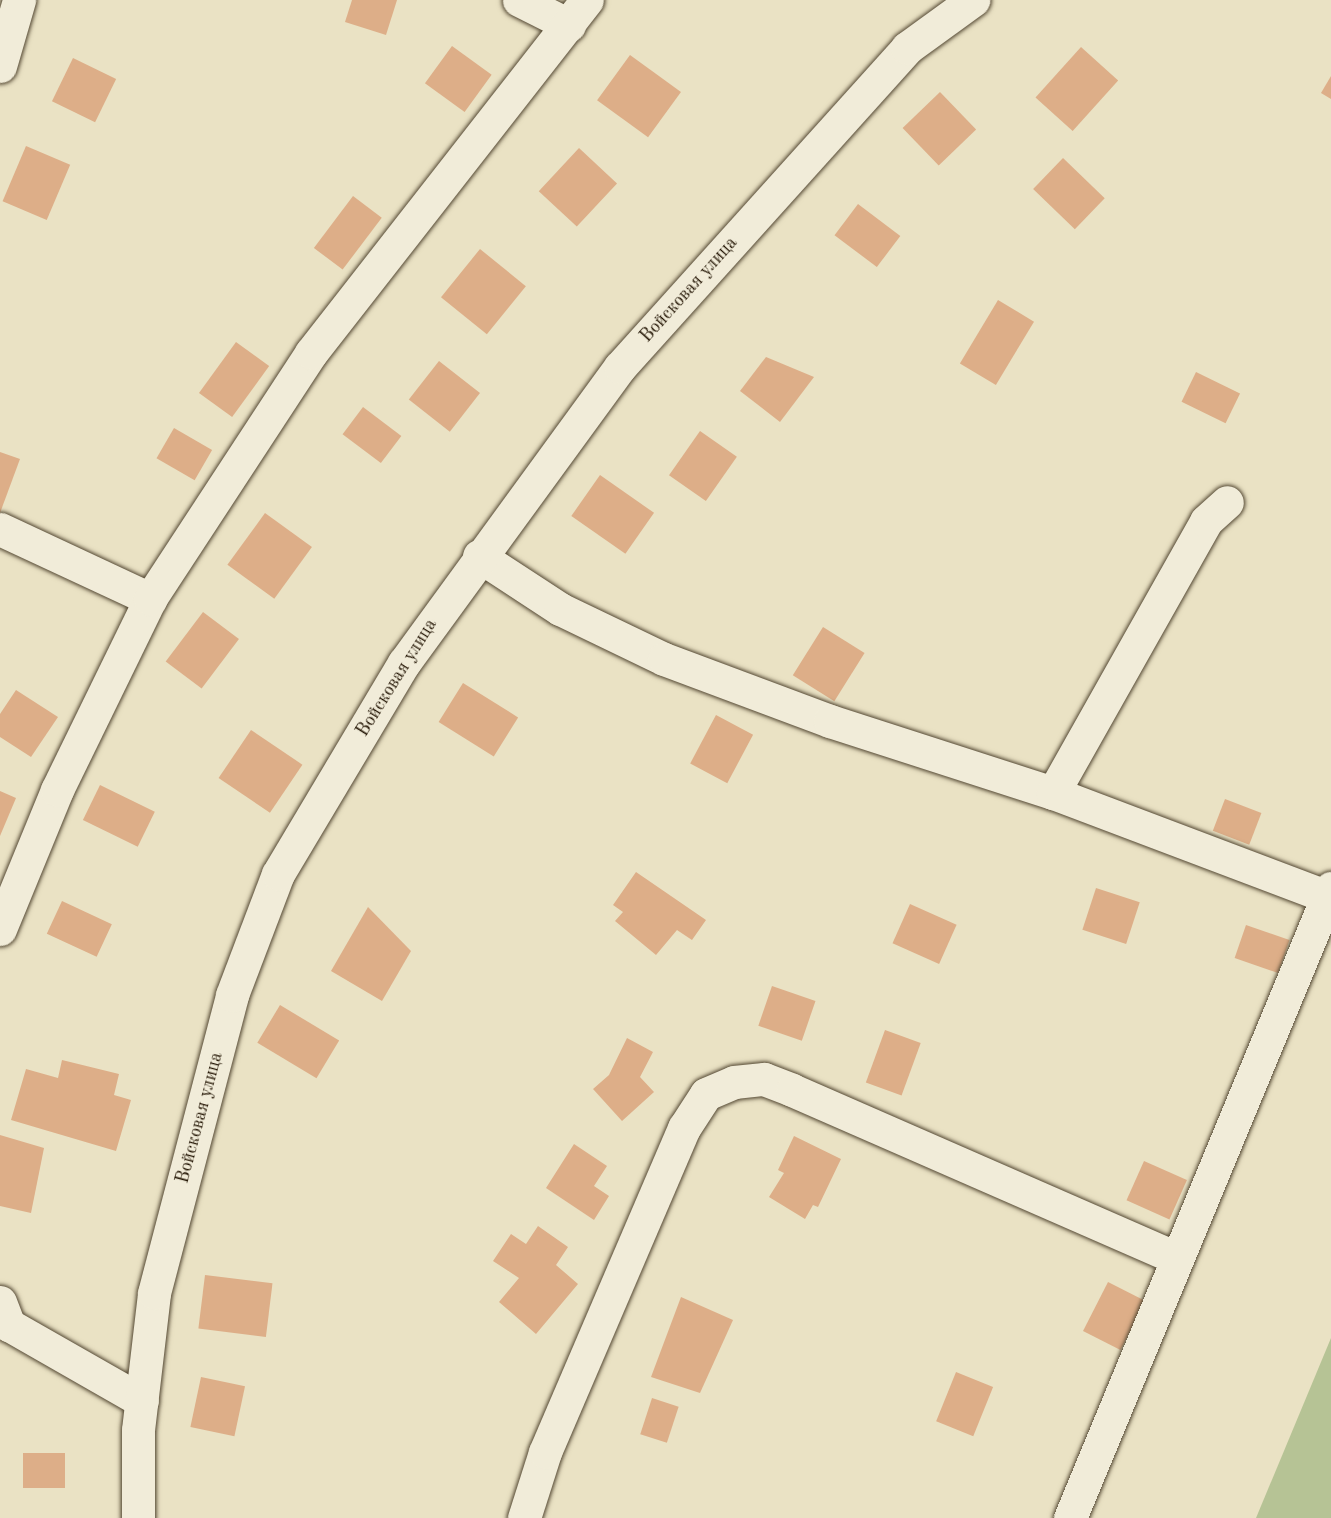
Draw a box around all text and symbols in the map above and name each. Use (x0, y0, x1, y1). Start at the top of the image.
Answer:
street label: Войсковая улица (636, 233, 742, 347)
street label: Войсковая улица (352, 615, 442, 741)
street label: Войсковая улица (172, 1050, 228, 1186)

